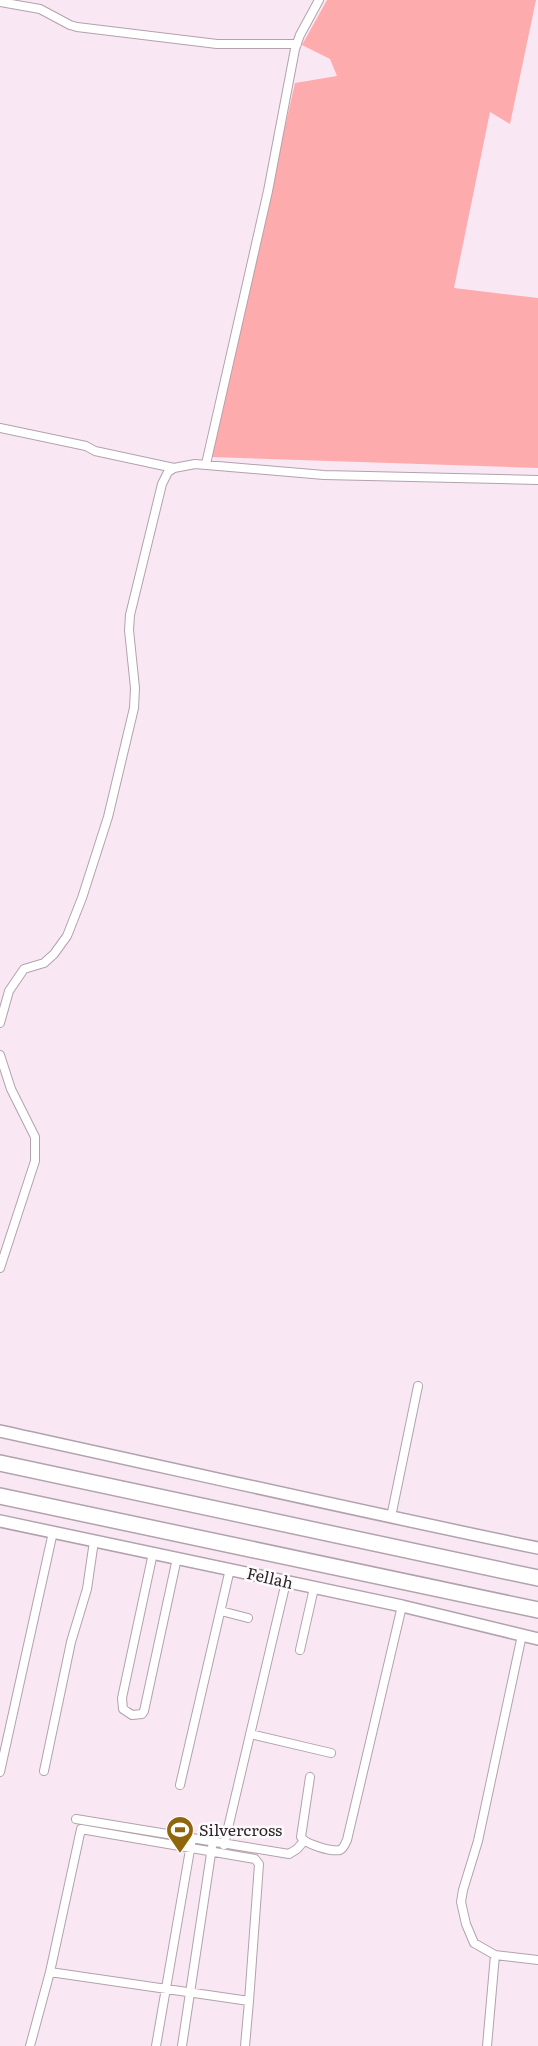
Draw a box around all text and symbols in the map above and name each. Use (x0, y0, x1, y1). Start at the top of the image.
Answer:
street label: Fellah (245, 1560, 296, 1594)
sports icon: Silvercross (165, 1815, 195, 1854)
place label: Silvercross (199, 1817, 282, 1841)

